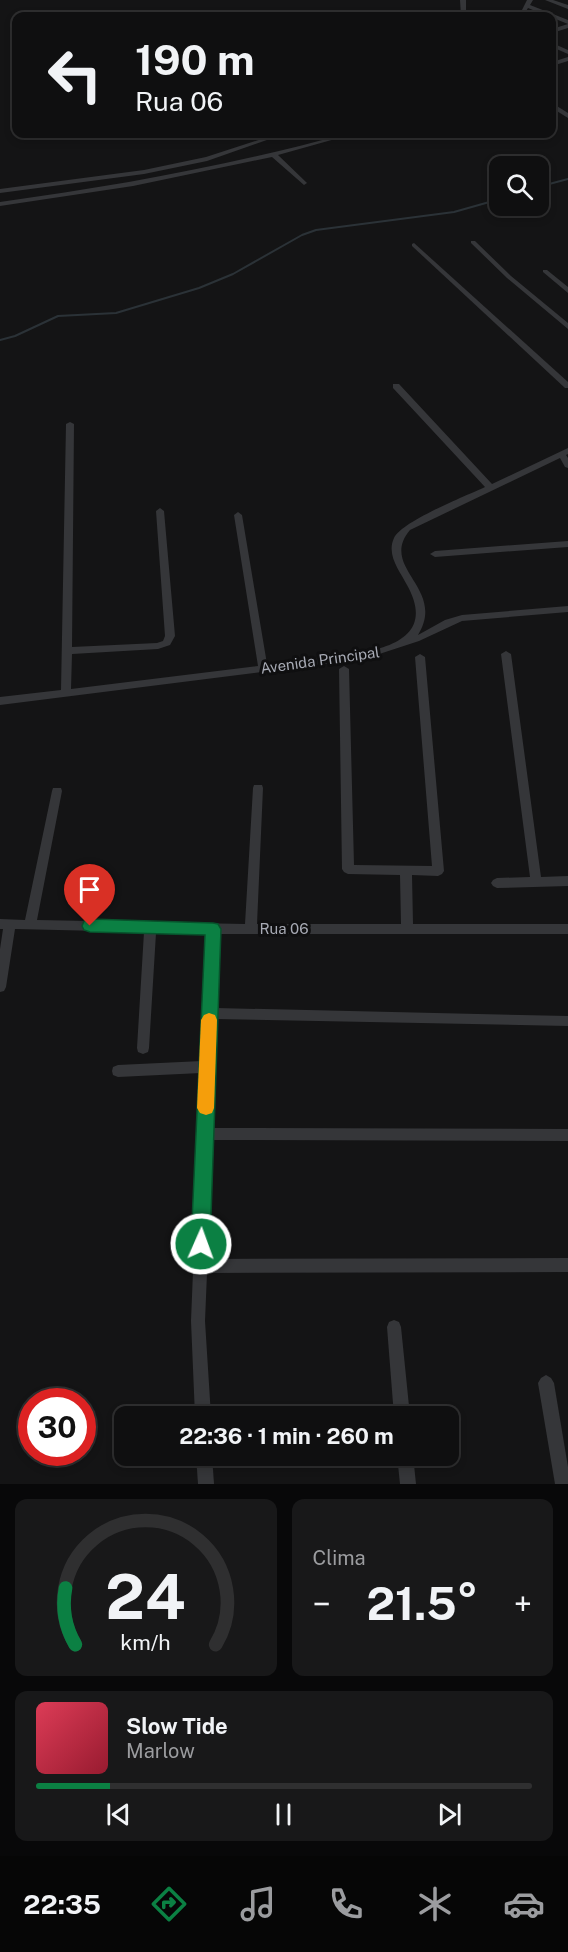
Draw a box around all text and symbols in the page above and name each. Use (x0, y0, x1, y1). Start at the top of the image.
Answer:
text: 190 m (135, 35, 255, 84)
icon: left (36, 36, 114, 114)
text: Rua 06 (135, 85, 223, 117)
map controls (489, 156, 549, 216)
button: search (489, 156, 549, 216)
street label: Avenida Principal (259, 643, 381, 677)
pin (64, 864, 115, 926)
icon: arrive (73, 873, 106, 906)
street label: Rua 06 (259, 920, 309, 937)
position arrow (169, 1212, 233, 1276)
speed limit sign: 30 (18, 1388, 96, 1466)
text: 22:36 · 1 min · 260 m (179, 1423, 394, 1449)
text: Clima (313, 1546, 366, 1570)
text: 24 (105, 1560, 186, 1633)
text: 21.5° (366, 1577, 478, 1630)
text: − (313, 1585, 331, 1623)
text: + (514, 1585, 532, 1623)
text: km/h (121, 1630, 171, 1655)
text: Slow Tide (126, 1713, 228, 1739)
text: Marlow (126, 1739, 195, 1763)
icon: previous (102, 1798, 135, 1831)
icon: pause (267, 1798, 300, 1831)
icon: next (433, 1798, 466, 1831)
icon: directions (148, 1883, 190, 1925)
icon: music (237, 1883, 279, 1925)
icon: phone (325, 1883, 367, 1925)
icon: climate (414, 1883, 456, 1925)
icon: car (503, 1883, 545, 1925)
text: 22:35 (23, 1888, 101, 1920)

